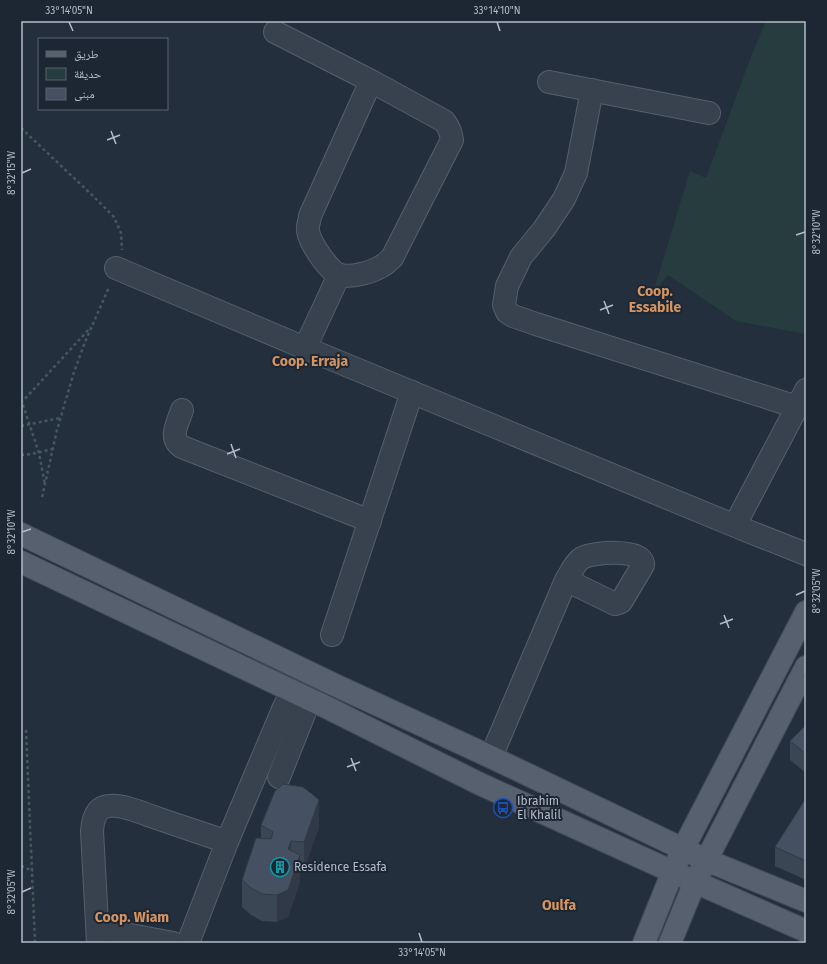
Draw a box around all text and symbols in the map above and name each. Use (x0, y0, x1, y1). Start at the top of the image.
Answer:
text: 33°14'05"N (45, 5, 93, 17)
text: 33°14'10"N (473, 5, 521, 17)
legend (38, 38, 168, 110)
text: طريق (74, 47, 99, 61)
text: حديقة (74, 67, 102, 81)
text: مبنى (74, 87, 95, 101)
text: 8°32'15"W (6, 150, 18, 195)
text: 8°32'10"W (811, 209, 823, 254)
district label: Coop. Essabile (629, 283, 681, 316)
district label: Coop. Erraja (272, 353, 348, 370)
text: 8°32'10"W (6, 509, 18, 554)
text: 8°32'05"W (811, 568, 823, 614)
place label: Ibrahim El Khalil (517, 794, 561, 822)
bus stop icon: Ibrahim El Khalil (492, 797, 514, 819)
building icon: Residence Essafa (269, 856, 291, 878)
place label: Residence Essafa (294, 860, 387, 874)
text: 8°32'05"W (6, 869, 18, 915)
district label: Oulfa (542, 897, 576, 914)
district label: Coop. Wiam (95, 909, 169, 926)
text: 33°14'05"N (398, 947, 446, 959)

